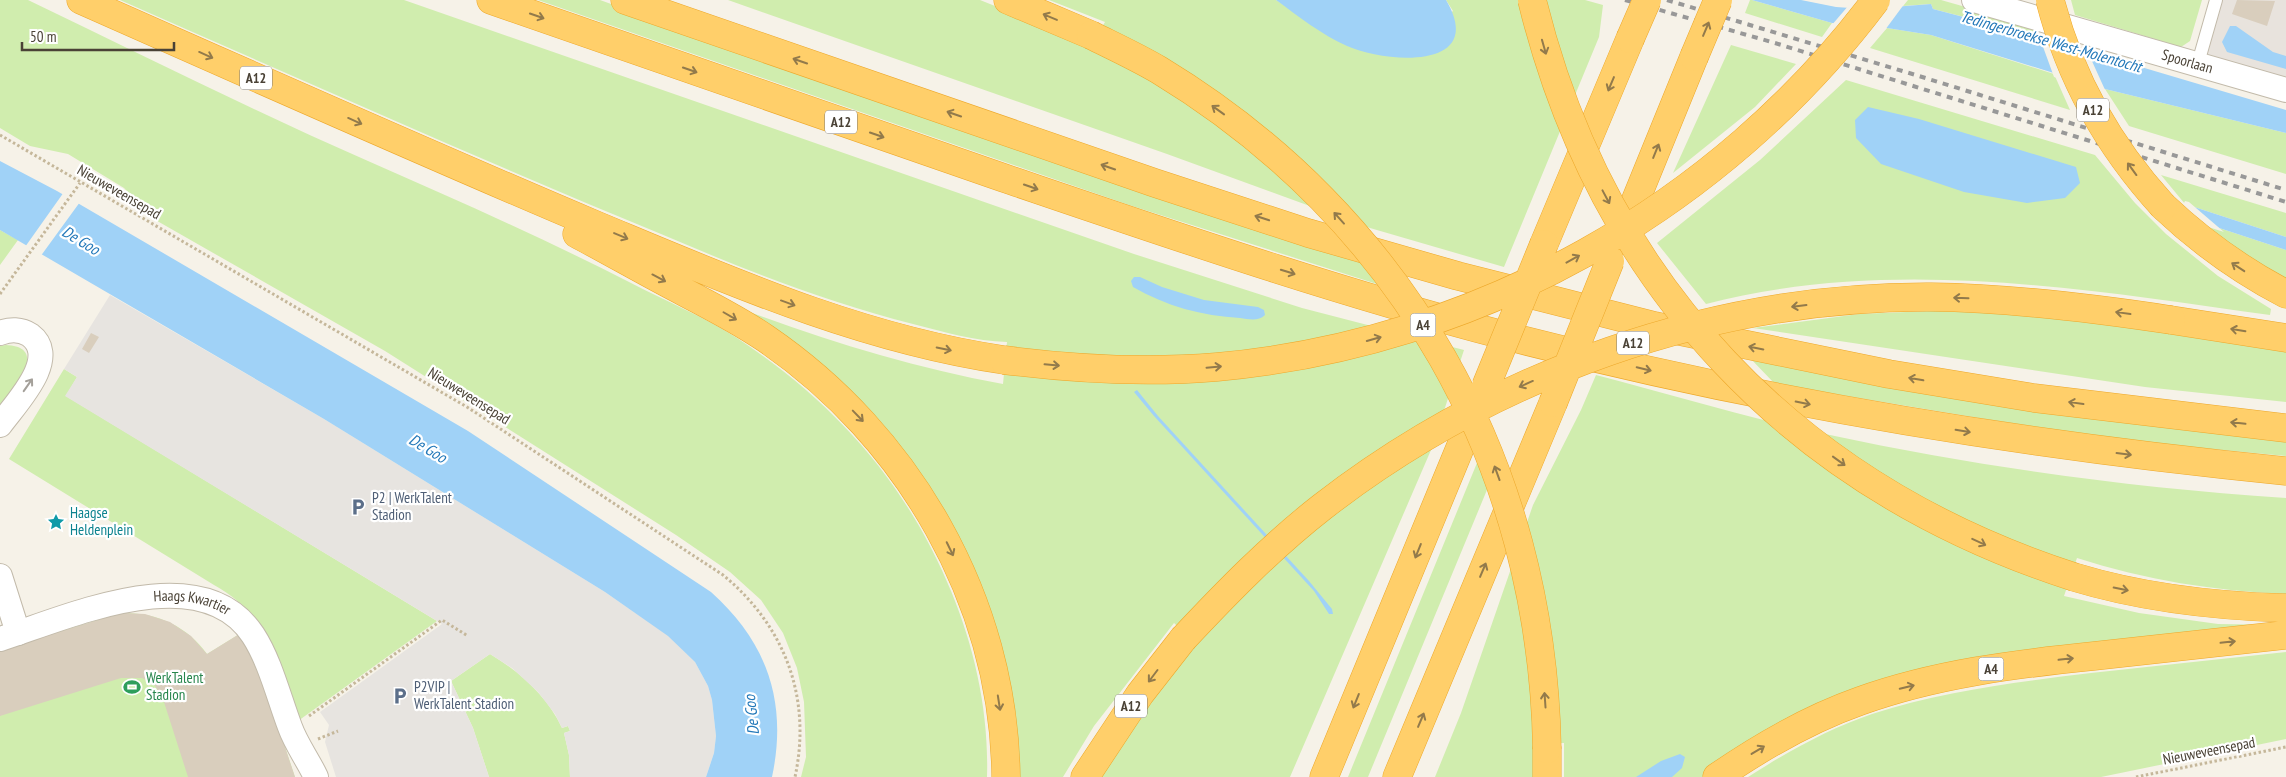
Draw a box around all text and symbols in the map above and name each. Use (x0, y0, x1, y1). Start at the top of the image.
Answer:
water label: Tedingerbroekse West-Molentocht (1958, 6, 2145, 77)
one-way arrow (529, 12, 544, 21)
one-way arrow (1043, 12, 1058, 22)
scale bar (22, 20, 175, 52)
one-way arrow (1702, 22, 1712, 37)
text: 50 m (30, 27, 56, 46)
one-way arrow (1540, 39, 1550, 55)
street label: Spoorlaan (2160, 45, 2215, 77)
one-way arrow (198, 51, 213, 61)
one-way arrow (793, 56, 809, 65)
road number: A12 (240, 66, 272, 90)
one-way arrow (682, 66, 698, 75)
one-way arrow (1606, 76, 1616, 91)
road number: A12 (2077, 98, 2109, 122)
one-way arrow (1211, 105, 1225, 115)
one-way arrow (946, 109, 962, 119)
road number: A12 (825, 110, 857, 134)
one-way arrow (347, 117, 362, 127)
one-way arrow (869, 130, 885, 140)
one-way arrow (1651, 144, 1661, 159)
street label: Nieuweveensepad (74, 160, 165, 223)
one-way arrow (1100, 162, 1116, 171)
one-way arrow (2127, 162, 2137, 176)
one-way arrow (1022, 183, 1038, 192)
one-way arrow (1602, 189, 1612, 204)
one-way arrow (1333, 211, 1345, 224)
one-way arrow (1254, 212, 1270, 222)
water label: De Goo (59, 221, 104, 259)
one-way arrow (613, 231, 628, 241)
one-way arrow (1566, 254, 1581, 264)
one-way arrow (2231, 262, 2245, 272)
one-way arrow (1280, 268, 1296, 278)
one-way arrow (651, 274, 666, 283)
one-way arrow (1953, 293, 1970, 303)
one-way arrow (780, 299, 795, 308)
one-way arrow (1791, 302, 1807, 312)
one-way arrow (2115, 307, 2131, 317)
one-way arrow (723, 312, 737, 322)
road number: A4 (1410, 314, 1436, 336)
one-way arrow (2230, 325, 2246, 335)
road number: A12 (1617, 332, 1649, 354)
one-way arrow (1366, 333, 1382, 343)
one-way arrow (1748, 342, 1764, 352)
one-way arrow (935, 345, 951, 355)
one-way arrow (1044, 361, 1060, 370)
one-way arrow (1206, 362, 1222, 372)
street label: Nieuweveensepad (425, 363, 514, 428)
one-way arrow (1636, 365, 1652, 374)
one-way arrow (1908, 373, 1924, 383)
one-way arrow (23, 378, 33, 392)
one-way arrow (1519, 380, 1534, 390)
one-way arrow (1795, 398, 1811, 408)
one-way arrow (2068, 398, 2084, 408)
one-way arrow (851, 410, 863, 422)
one-way arrow (2230, 418, 2246, 428)
one-way arrow (1955, 426, 1971, 436)
water label: De Goo (406, 429, 451, 467)
one-way arrow (2116, 449, 2132, 459)
one-way arrow (1831, 456, 1845, 467)
one-way arrow (1492, 466, 1501, 482)
place label: P2 | WerkTalent Stadion (372, 488, 452, 524)
parking icon: P2 | WerkTalent Stadion (348, 497, 368, 517)
place label: Haagse Heldenplein (70, 503, 133, 539)
place icon: Haagse Heldenplein (46, 512, 66, 532)
one-way arrow (1971, 538, 1986, 548)
one-way arrow (946, 541, 955, 556)
one-way arrow (1412, 543, 1421, 558)
one-way arrow (1479, 563, 1489, 578)
one-way arrow (2113, 585, 2129, 595)
street label: Haags Kwartier (153, 586, 235, 619)
one-way arrow (2220, 637, 2236, 646)
one-way arrow (2058, 654, 2074, 663)
road number: A4 (1978, 658, 2004, 681)
place label: WerkTalent Stadion (146, 668, 204, 704)
one-way arrow (1148, 669, 1158, 683)
sports icon: WerkTalent Stadion (122, 677, 142, 697)
place label: P2VIP | WerkTalent Stadion (414, 677, 514, 713)
one-way arrow (1898, 681, 1914, 691)
parking icon: P2VIP | WerkTalent Stadion (390, 686, 410, 706)
one-way arrow (1541, 692, 1550, 708)
water label: De Goo (739, 693, 763, 736)
one-way arrow (1350, 693, 1360, 708)
road number: A12 (1115, 694, 1147, 718)
one-way arrow (994, 695, 1004, 711)
one-way arrow (1416, 713, 1426, 728)
street label: Nieuweveensepad (2161, 732, 2257, 769)
one-way arrow (1750, 745, 1764, 755)

